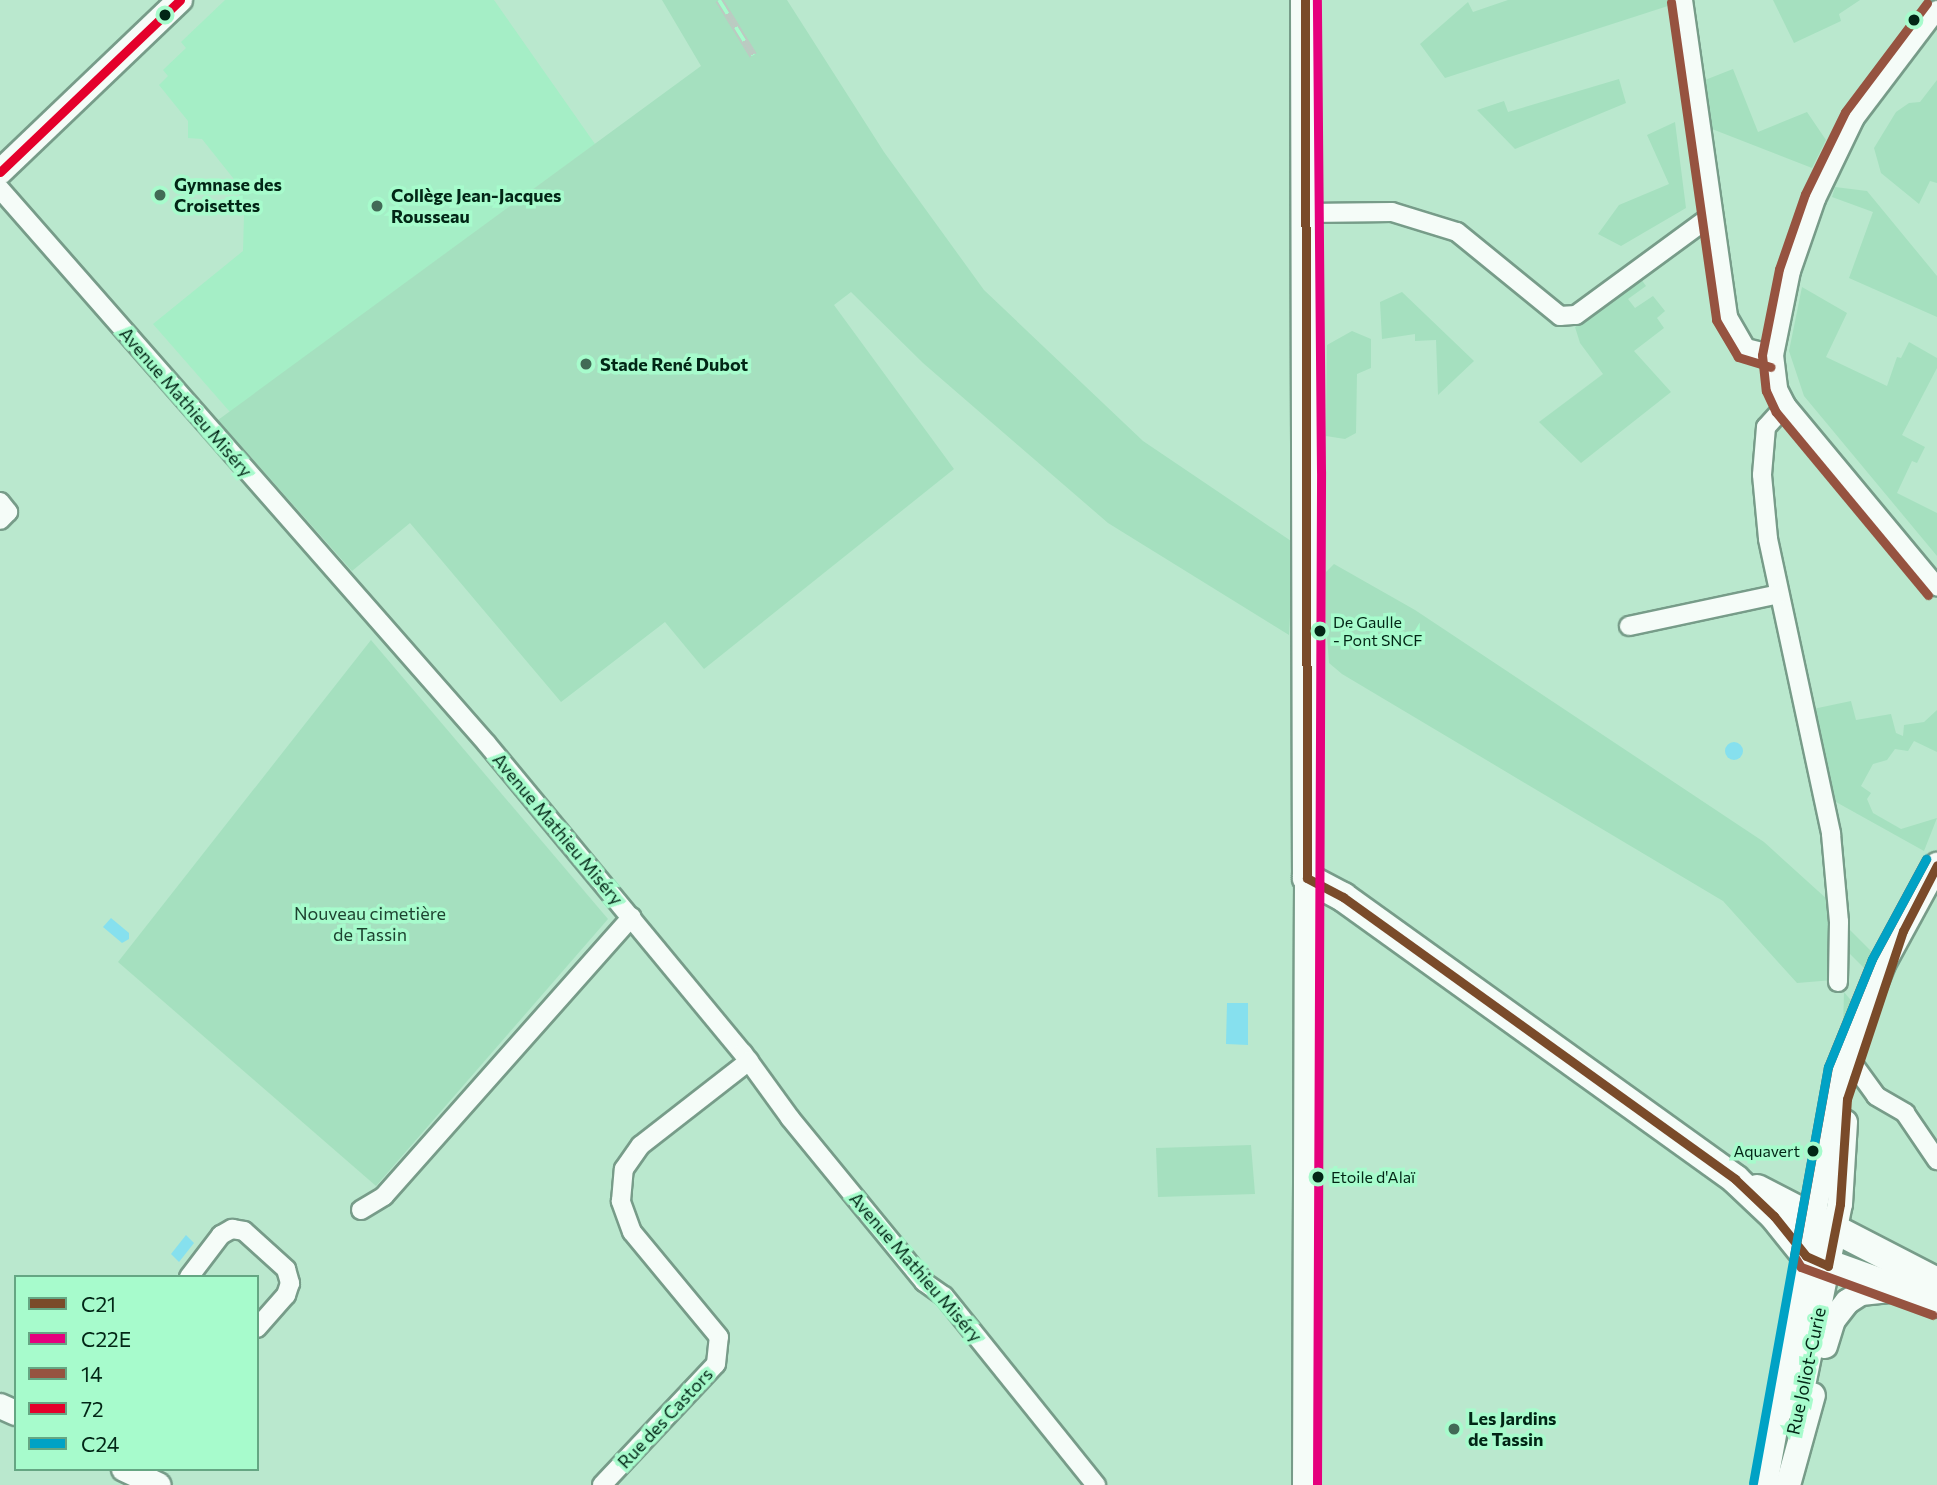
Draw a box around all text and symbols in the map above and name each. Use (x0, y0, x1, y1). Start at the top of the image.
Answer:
unlabelled marker (158, 8, 172, 22)
unlabelled marker (1907, 13, 1921, 27)
place label: Gymnase des Croisettes (174, 174, 282, 216)
place label: Collège Jean-Jacques Rousseau (391, 185, 561, 228)
marker: Gymnase des Croisettes (152, 187, 168, 203)
marker: Collège Jean-Jacques Rousseau (369, 198, 385, 214)
street label: Avenue Mathieu Miséry (115, 323, 257, 481)
place label: Stade René Dubot (600, 353, 748, 375)
marker: Stade René Dubot (578, 356, 594, 372)
place label: De Gaulle - Pont SNCF (1333, 612, 1423, 650)
marker: De Gaulle - Pont SNCF (1313, 624, 1327, 638)
street label: Avenue Mathieu Miséry (488, 749, 628, 909)
park label: Nouveau cimetière de Tassin (294, 903, 446, 946)
place label: Aquavert (1734, 1141, 1800, 1161)
marker: Aquavert (1806, 1144, 1820, 1158)
place label: Etoile d'Alaï (1331, 1167, 1415, 1187)
marker: Etoile d'Alaï (1311, 1170, 1325, 1184)
street label: Avenue Mathieu Miséry (845, 1188, 987, 1346)
legend (14, 1275, 259, 1471)
text: C21 (81, 1291, 116, 1316)
street label: Rue Joliot-Curie (1782, 1305, 1830, 1437)
text: C22E (81, 1326, 131, 1351)
text: 14 (81, 1361, 103, 1386)
street label: Rue des Castors (613, 1363, 717, 1473)
text: 72 (81, 1396, 104, 1421)
place label: Les Jardins de Tassin (1468, 1408, 1557, 1450)
marker: Les Jardins de Tassin (1446, 1421, 1462, 1437)
text: C24 (81, 1431, 119, 1456)

